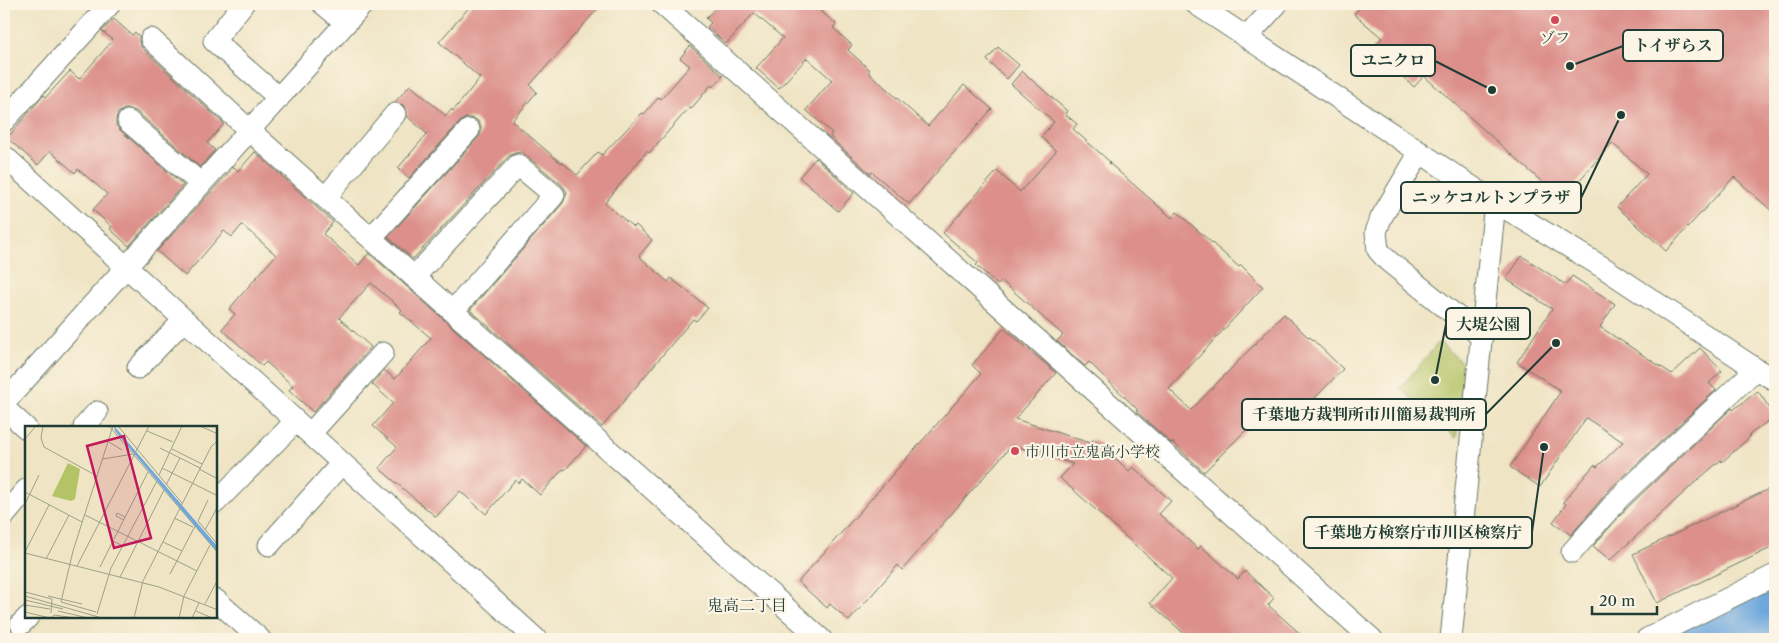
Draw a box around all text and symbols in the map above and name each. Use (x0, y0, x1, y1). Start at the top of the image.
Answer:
marker: ゾフ (1549, 14, 1561, 26)
place label: ゾフ (1540, 28, 1570, 47)
callout: トイザらス (1623, 30, 1723, 61)
text: トイザらス (1633, 35, 1713, 55)
callout: ユニクロ (1351, 45, 1435, 76)
text: ユニクロ (1361, 50, 1425, 70)
callout: ニッケコルトンプラザ (1401, 182, 1581, 213)
text: ニッケコルトンプラザ (1412, 187, 1570, 207)
callout: 大堤公園 (1446, 308, 1530, 339)
text: 大堤公園 (1456, 314, 1520, 334)
callout: 千葉地方裁判所市川簡易裁判所 (1242, 399, 1486, 430)
text: 千葉地方裁判所市川簡易裁判所 (1252, 404, 1476, 424)
inset map (25, 426, 218, 618)
place label: 市川市立鬼高小学校 (1025, 442, 1160, 461)
marker: 市川市立鬼高小学校 (1009, 445, 1021, 457)
callout: 千葉地方検察庁市川区検察庁 (1304, 517, 1532, 548)
text: 千葉地方検察庁市川区検察庁 (1314, 522, 1522, 542)
scale bar (1592, 583, 1656, 615)
text: 20 m (1599, 591, 1635, 610)
district label: 鬼高二丁目 (707, 595, 787, 615)

